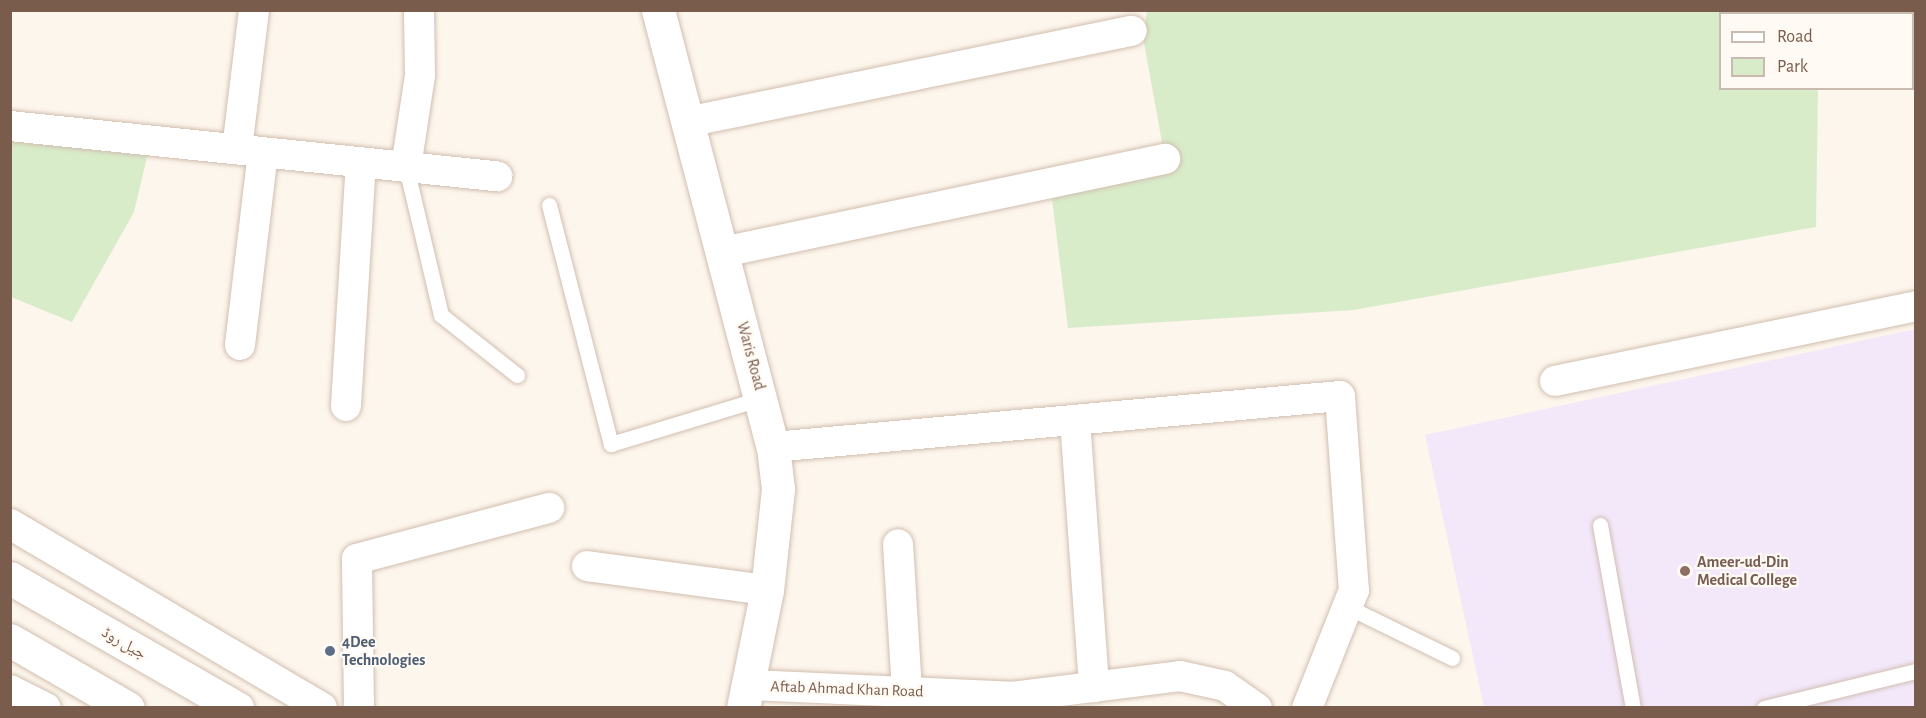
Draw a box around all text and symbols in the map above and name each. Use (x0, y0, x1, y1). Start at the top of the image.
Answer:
legend (1719, 12, 1914, 90)
text: Road (1777, 28, 1813, 46)
text: Park (1777, 58, 1808, 76)
street label: Waris Road (733, 320, 769, 392)
place label: Ameer-ud-Din Medical College (1697, 552, 1797, 590)
marker: Ameer-ud-Din Medical College (1678, 564, 1692, 578)
street label: جیل روڈ (98, 623, 150, 663)
place label: 4Dee Technologies (342, 632, 425, 670)
marker: 4Dee Technologies (323, 644, 337, 658)
street label: Aftab Ahmad Khan Road (770, 677, 924, 701)

